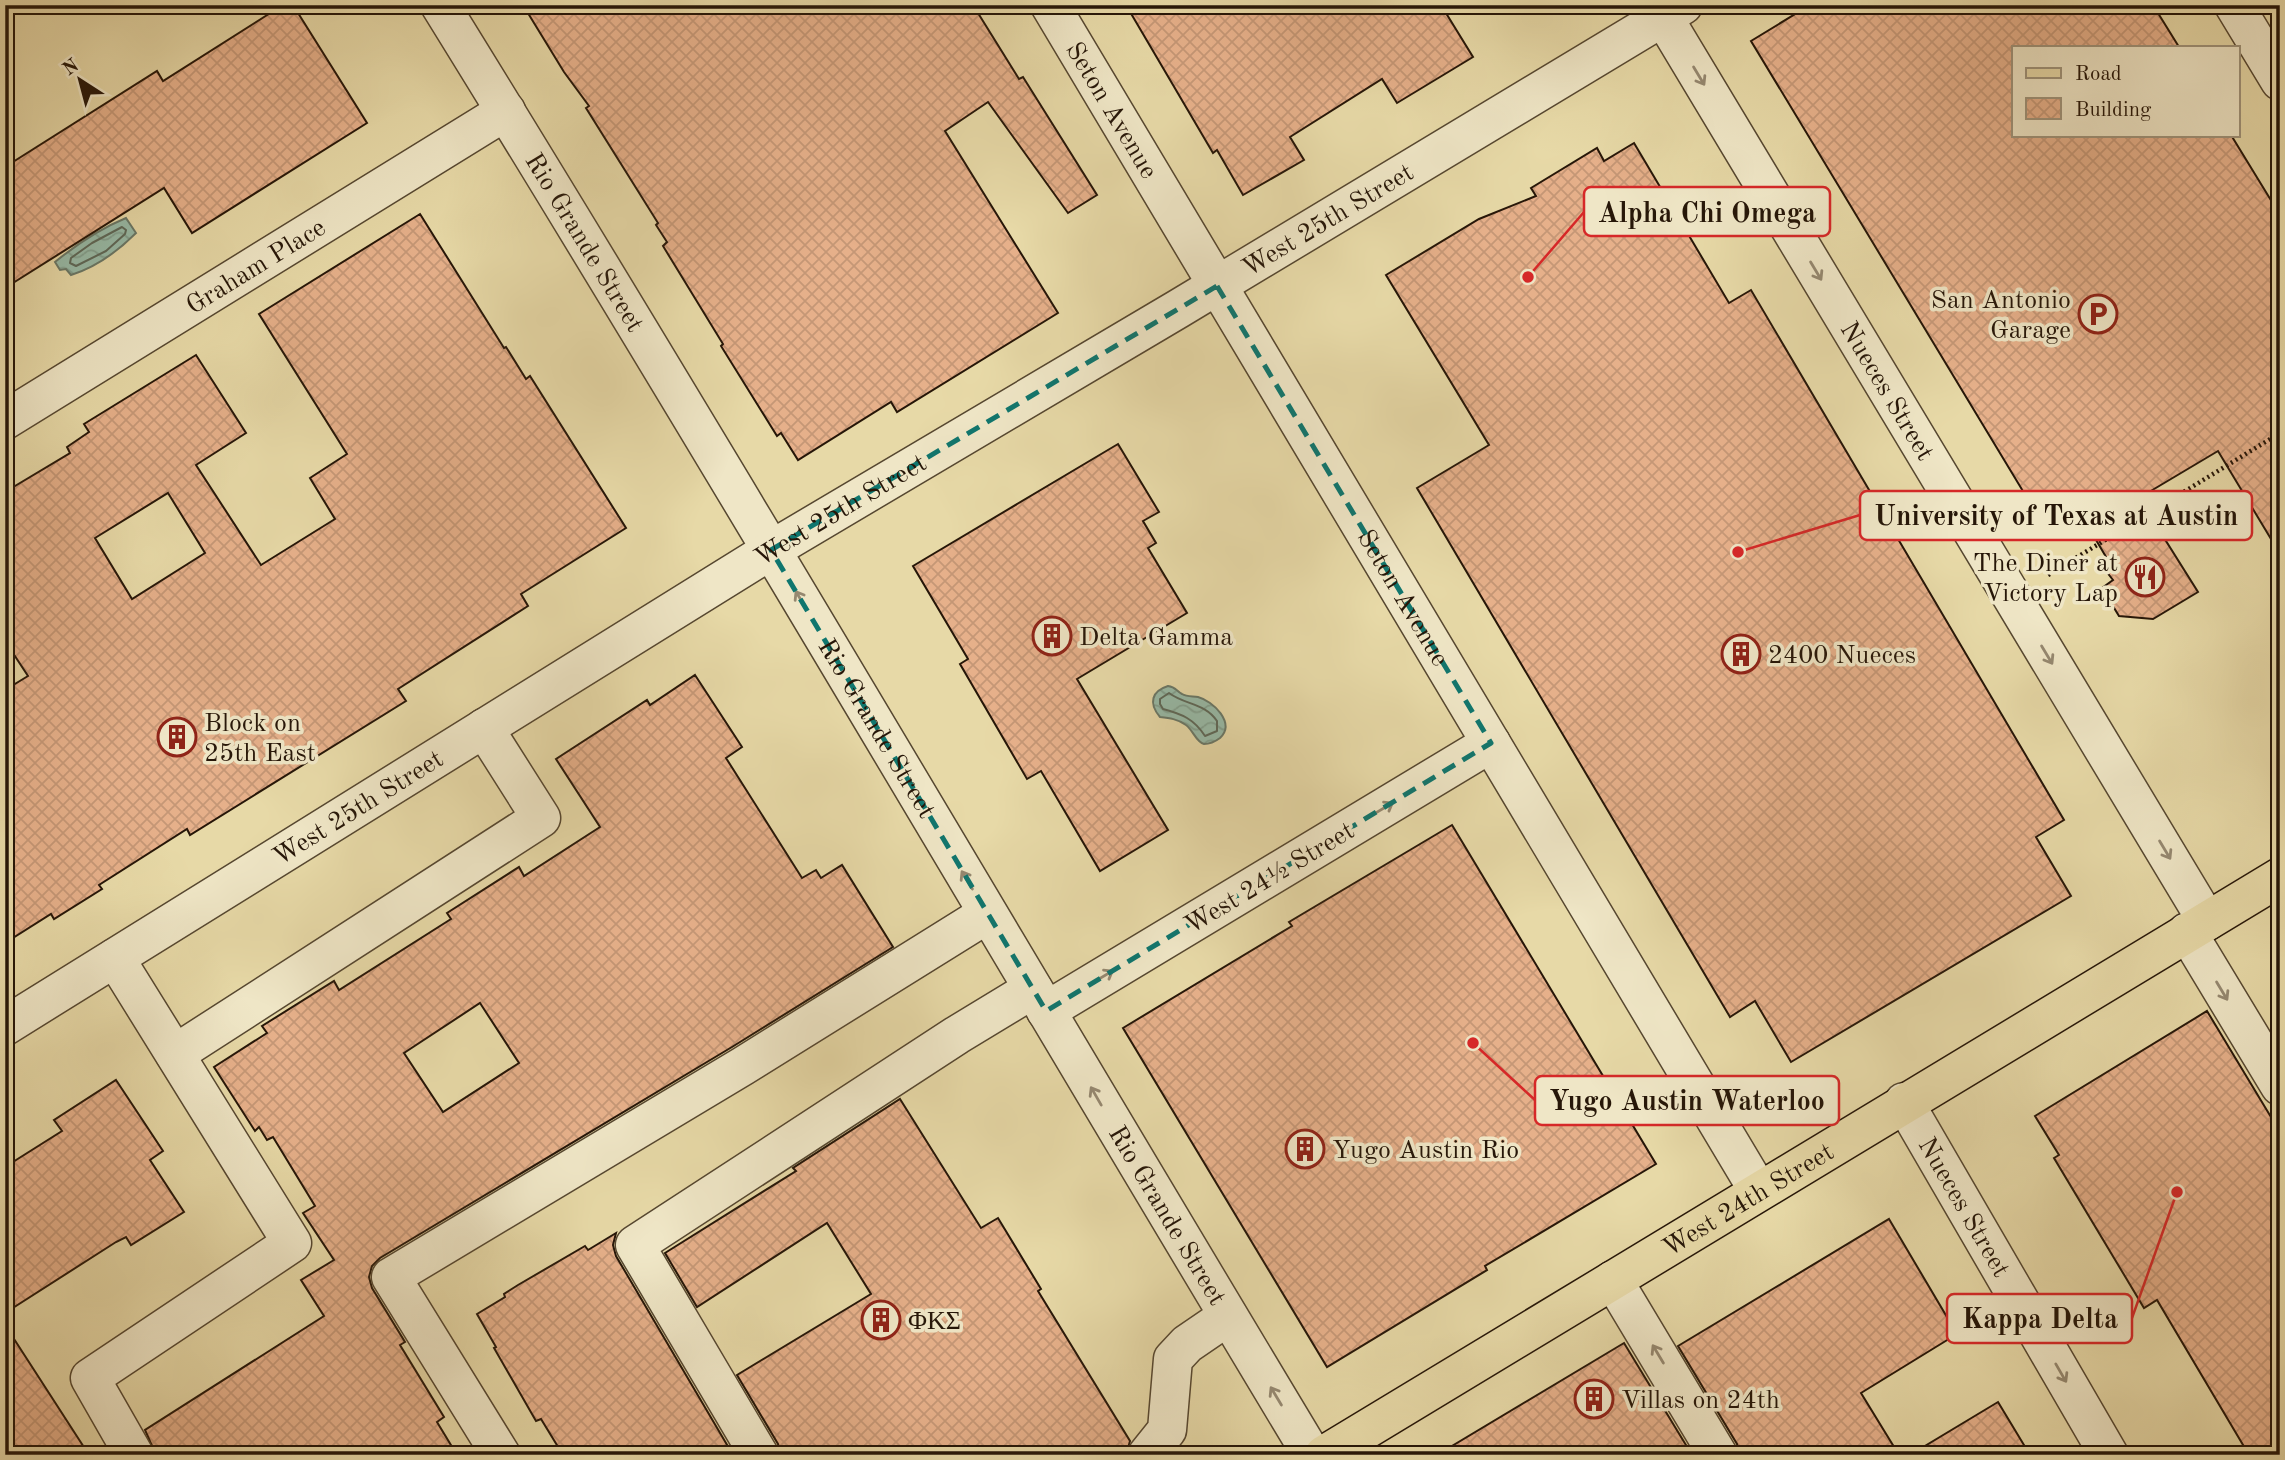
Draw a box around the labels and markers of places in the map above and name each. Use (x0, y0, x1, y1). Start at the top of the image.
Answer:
callout: Alpha Chi Omega (1584, 187, 1830, 236)
place label: San Antonio Garage (1931, 288, 2071, 344)
parking icon: San Antonio Garage (2077, 293, 2119, 335)
callout: University of Texas at Austin (1860, 491, 2252, 540)
place label: The Diner at Victory Lap (1973, 551, 2118, 607)
restaurant icon: The Diner at Victory Lap (2124, 556, 2166, 598)
building icon: Delta Gamma (1031, 615, 1073, 657)
place label: Delta Gamma (1079, 625, 1233, 651)
building icon: 2400 Nueces (1720, 633, 1762, 675)
place label: 2400 Nueces (1768, 643, 1916, 669)
place label: Block on 25th East (204, 711, 316, 767)
building icon: Block on 25th East (156, 716, 198, 758)
callout: Yugo Austin Waterloo (1535, 1076, 1839, 1125)
building icon: Yugo Austin Rio (1284, 1128, 1326, 1170)
place label: Yugo Austin Rio (1332, 1138, 1519, 1164)
callout: Kappa Delta (1947, 1294, 2132, 1343)
building icon: ΦΚΣ (860, 1299, 902, 1341)
place label: ΦΚΣ (908, 1309, 961, 1335)
building icon: Villas on 24th (1573, 1378, 1615, 1420)
place label: Villas on 24th (1621, 1388, 1780, 1414)

